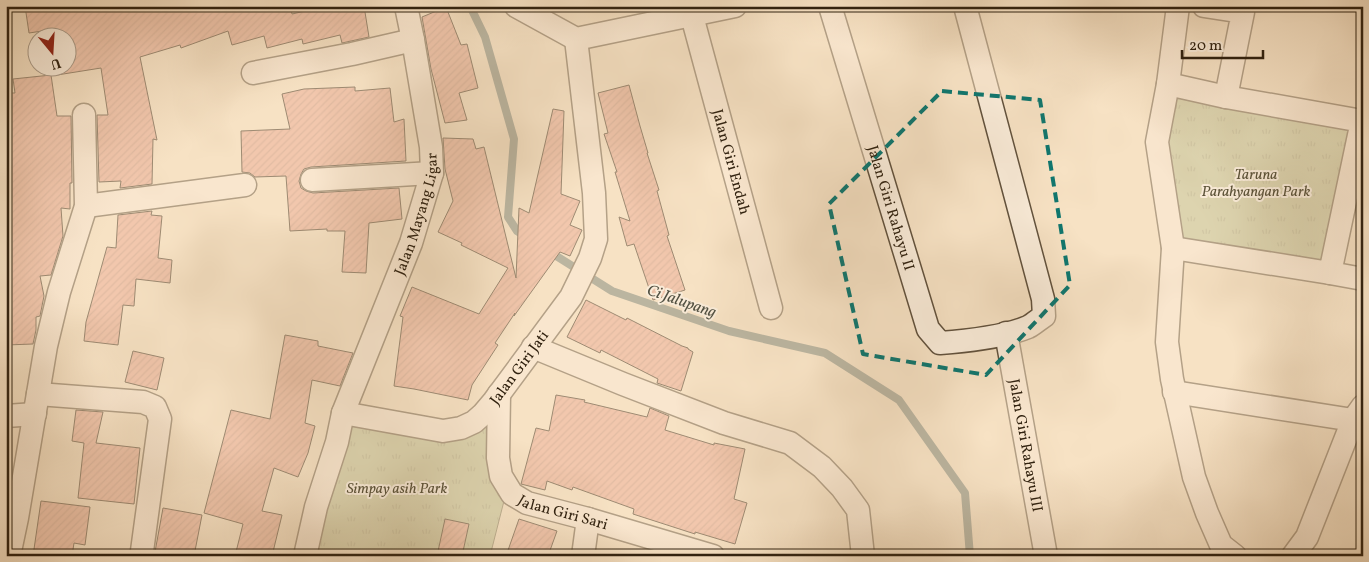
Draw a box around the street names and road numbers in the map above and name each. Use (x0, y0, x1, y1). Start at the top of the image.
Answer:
street label: Jalan Giri Endah (706, 107, 754, 217)
street label: Jalan Giri Rahayu II (861, 143, 919, 273)
street label: Jalan Mayang Ligar (390, 152, 444, 279)
street label: Jalan Giri Jati (486, 327, 555, 410)
street label: Jalan Giri Rahayu III (1002, 377, 1047, 514)
street label: Jalan Giri Sari (513, 491, 610, 536)

